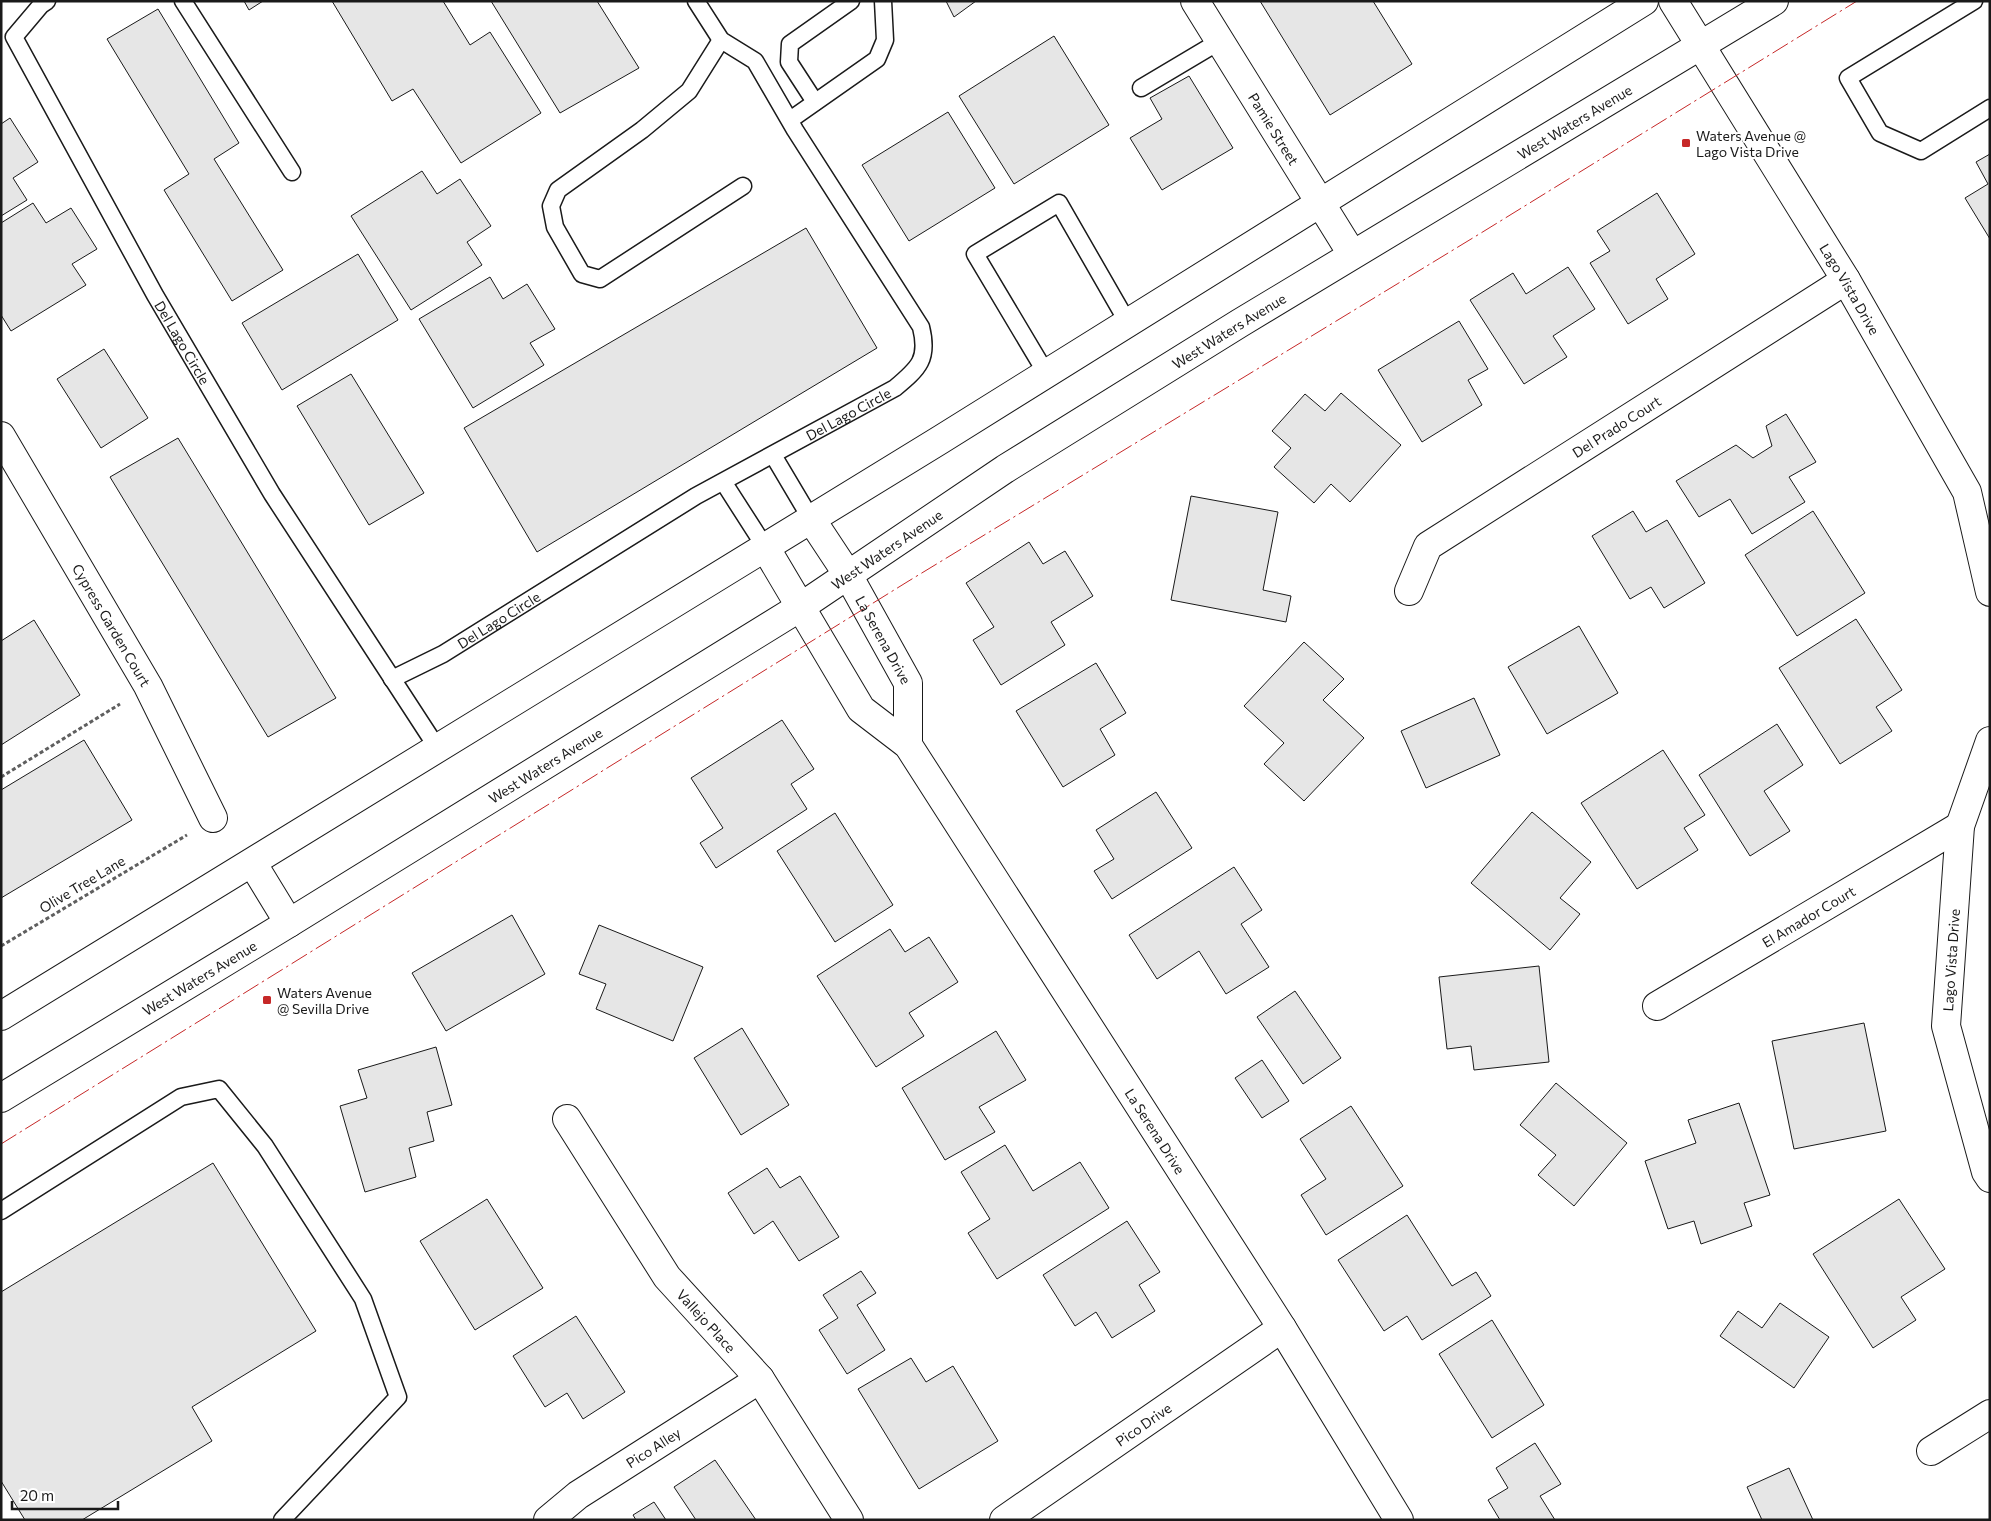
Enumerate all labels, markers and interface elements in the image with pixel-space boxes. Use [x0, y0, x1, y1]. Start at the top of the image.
street label: West Waters Avenue [1514, 80, 1635, 162]
street label: Pamie Street [1245, 89, 1303, 168]
place label: Waters Avenue @ Lago Vista Drive [1696, 127, 1806, 160]
marker: Waters Avenue @ Lago Vista Drive [1680, 137, 1692, 149]
street label: Lago Vista Drive [1817, 240, 1884, 337]
street label: West Waters Avenue [1169, 289, 1289, 372]
street label: Del Lago Circle [152, 297, 214, 387]
street label: Del Lago Circle [802, 384, 893, 443]
street label: Del Prado Court [1569, 392, 1664, 461]
street label: West Waters Avenue [828, 505, 945, 593]
street label: Cypress Garden Court [69, 560, 155, 689]
street label: Del Lago Circle [454, 587, 543, 652]
street label: La Serena Drive [853, 592, 915, 687]
street label: West Waters Avenue [485, 723, 605, 806]
street label: Olive Tree Lane [36, 852, 128, 916]
street label: El Amador Court [1759, 882, 1858, 950]
street label: Lago Vista Drive [1939, 908, 1963, 1012]
street label: West Waters Avenue [139, 936, 259, 1019]
place label: Waters Avenue @ Sevilla Drive [277, 984, 372, 1017]
marker: Waters Avenue @ Sevilla Drive [261, 994, 273, 1006]
street label: La Serena Drive [1122, 1085, 1189, 1177]
street label: Vallejo Place [674, 1286, 740, 1356]
street label: Pico Drive [1112, 1399, 1174, 1449]
street label: Pico Alley [622, 1423, 684, 1471]
scale bar [12, 1478, 119, 1510]
text: 20 m [20, 1486, 54, 1504]

